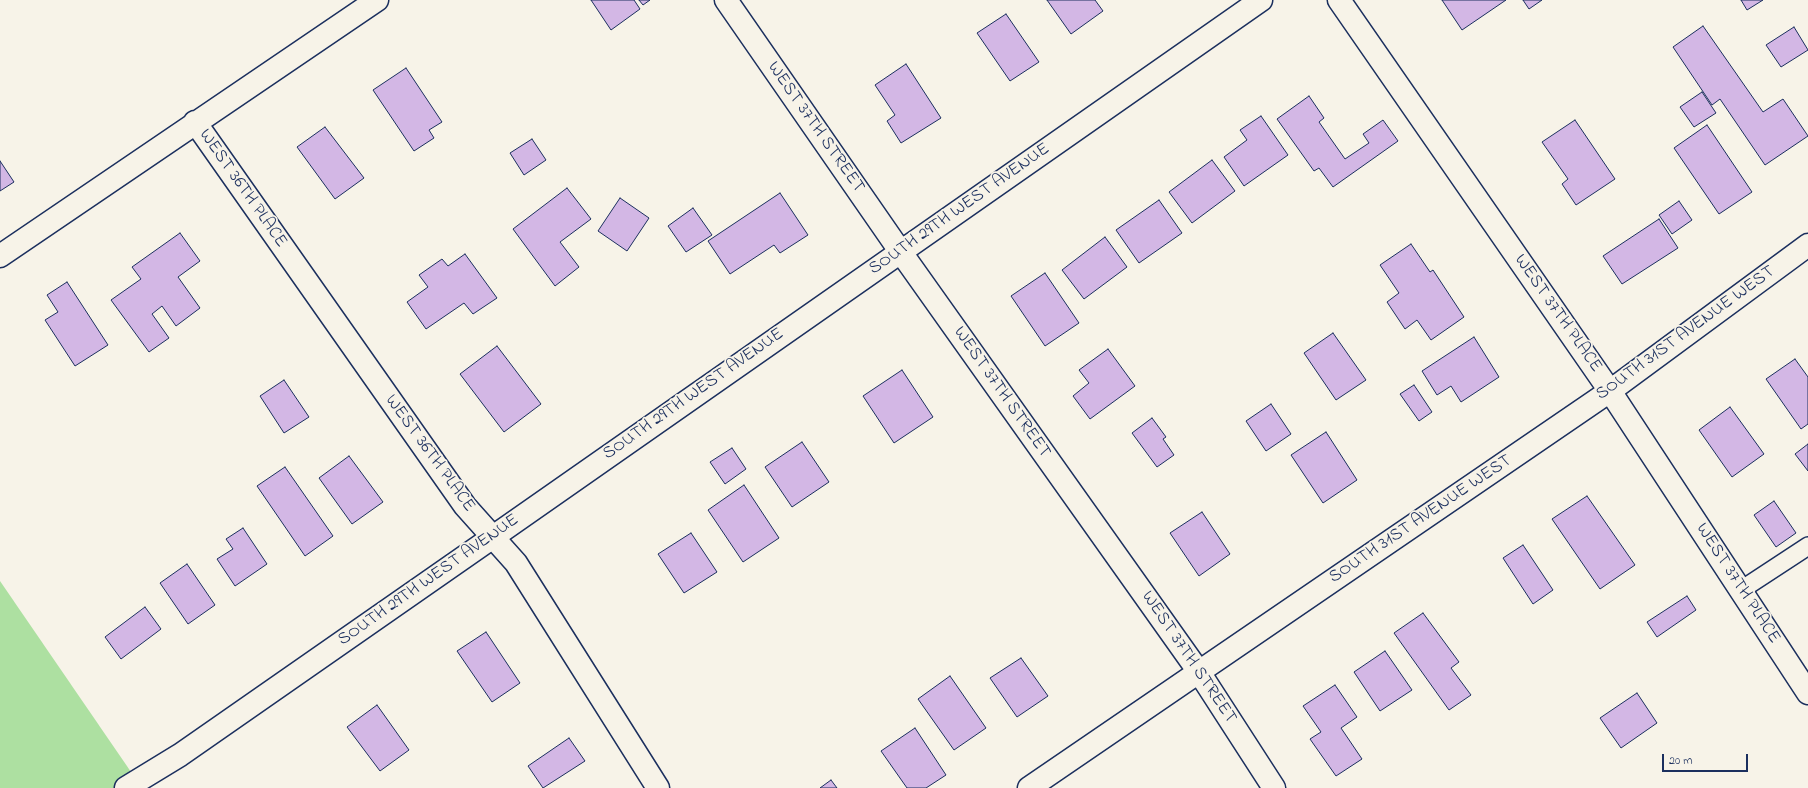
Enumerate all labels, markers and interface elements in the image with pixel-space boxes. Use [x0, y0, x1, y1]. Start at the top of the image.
street label: WEST 37TH STREET [762, 58, 868, 198]
street label: WEST 36TH PLACE [193, 126, 291, 252]
street label: SOUTH 29TH WEST AVENUE [865, 139, 1055, 281]
street label: WEST 37TH PLACE [1508, 251, 1606, 377]
street label: SOUTH 31ST AVENUE WEST [1592, 262, 1780, 406]
street label: WEST 37TH STREET [948, 323, 1054, 463]
street label: SOUTH 29TH WEST AVENUE [599, 324, 789, 466]
street label: WEST 36TH PLACE [379, 391, 479, 517]
street label: SOUTH 31ST AVENUE WEST [1326, 451, 1516, 589]
street label: SOUTH 29TH WEST AVENUE [334, 510, 524, 652]
street label: WEST 37TH PLACE [1690, 520, 1784, 648]
street label: WEST 37TH STREET [1136, 588, 1240, 728]
scale bar [1664, 746, 1750, 772]
text: 20 m [1669, 752, 1692, 770]

